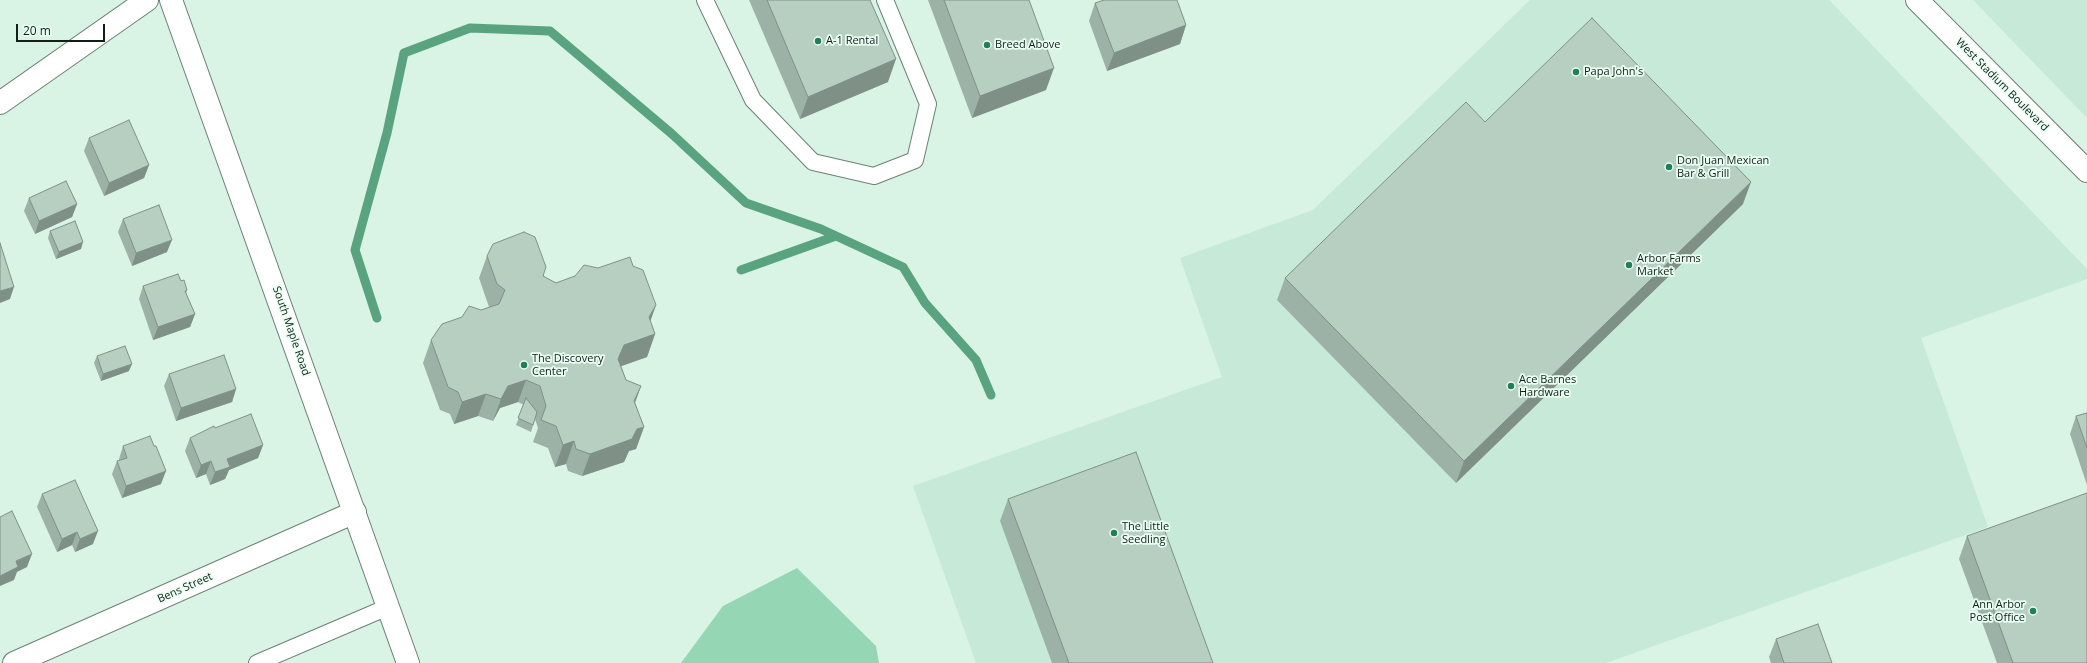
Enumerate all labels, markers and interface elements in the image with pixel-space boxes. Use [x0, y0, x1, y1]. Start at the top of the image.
scale bar [18, 16, 107, 42]
text: 20 m [23, 22, 51, 39]
place label: A-1 Rental [826, 34, 878, 48]
marker: A-1 Rental [813, 36, 823, 46]
street label: West Stadium Boulevard [1953, 36, 2051, 134]
place label: Breed Above [995, 38, 1061, 52]
marker: Breed Above [982, 40, 992, 50]
place label: Papa John's [1584, 65, 1643, 79]
marker: Papa John's [1571, 67, 1581, 77]
place label: Don Juan Mexican Bar & Grill [1677, 154, 1769, 180]
marker: Don Juan Mexican Bar & Grill [1664, 162, 1674, 172]
place label: Arbor Farms Market [1637, 252, 1701, 278]
marker: Arbor Farms Market [1624, 260, 1634, 270]
street label: South Maple Road [270, 285, 312, 377]
place label: The Discovery Center [532, 352, 603, 378]
marker: The Discovery Center [519, 360, 529, 370]
place label: Ace Barnes Hardware [1519, 373, 1576, 399]
marker: Ace Barnes Hardware [1506, 381, 1516, 391]
place label: The Little Seedling [1122, 520, 1169, 546]
marker: The Little Seedling [1109, 528, 1119, 538]
street label: Bens Street [155, 570, 215, 606]
place label: Ann Arbor Post Office [1970, 598, 2025, 624]
marker: Ann Arbor Post Office [2028, 606, 2038, 616]

